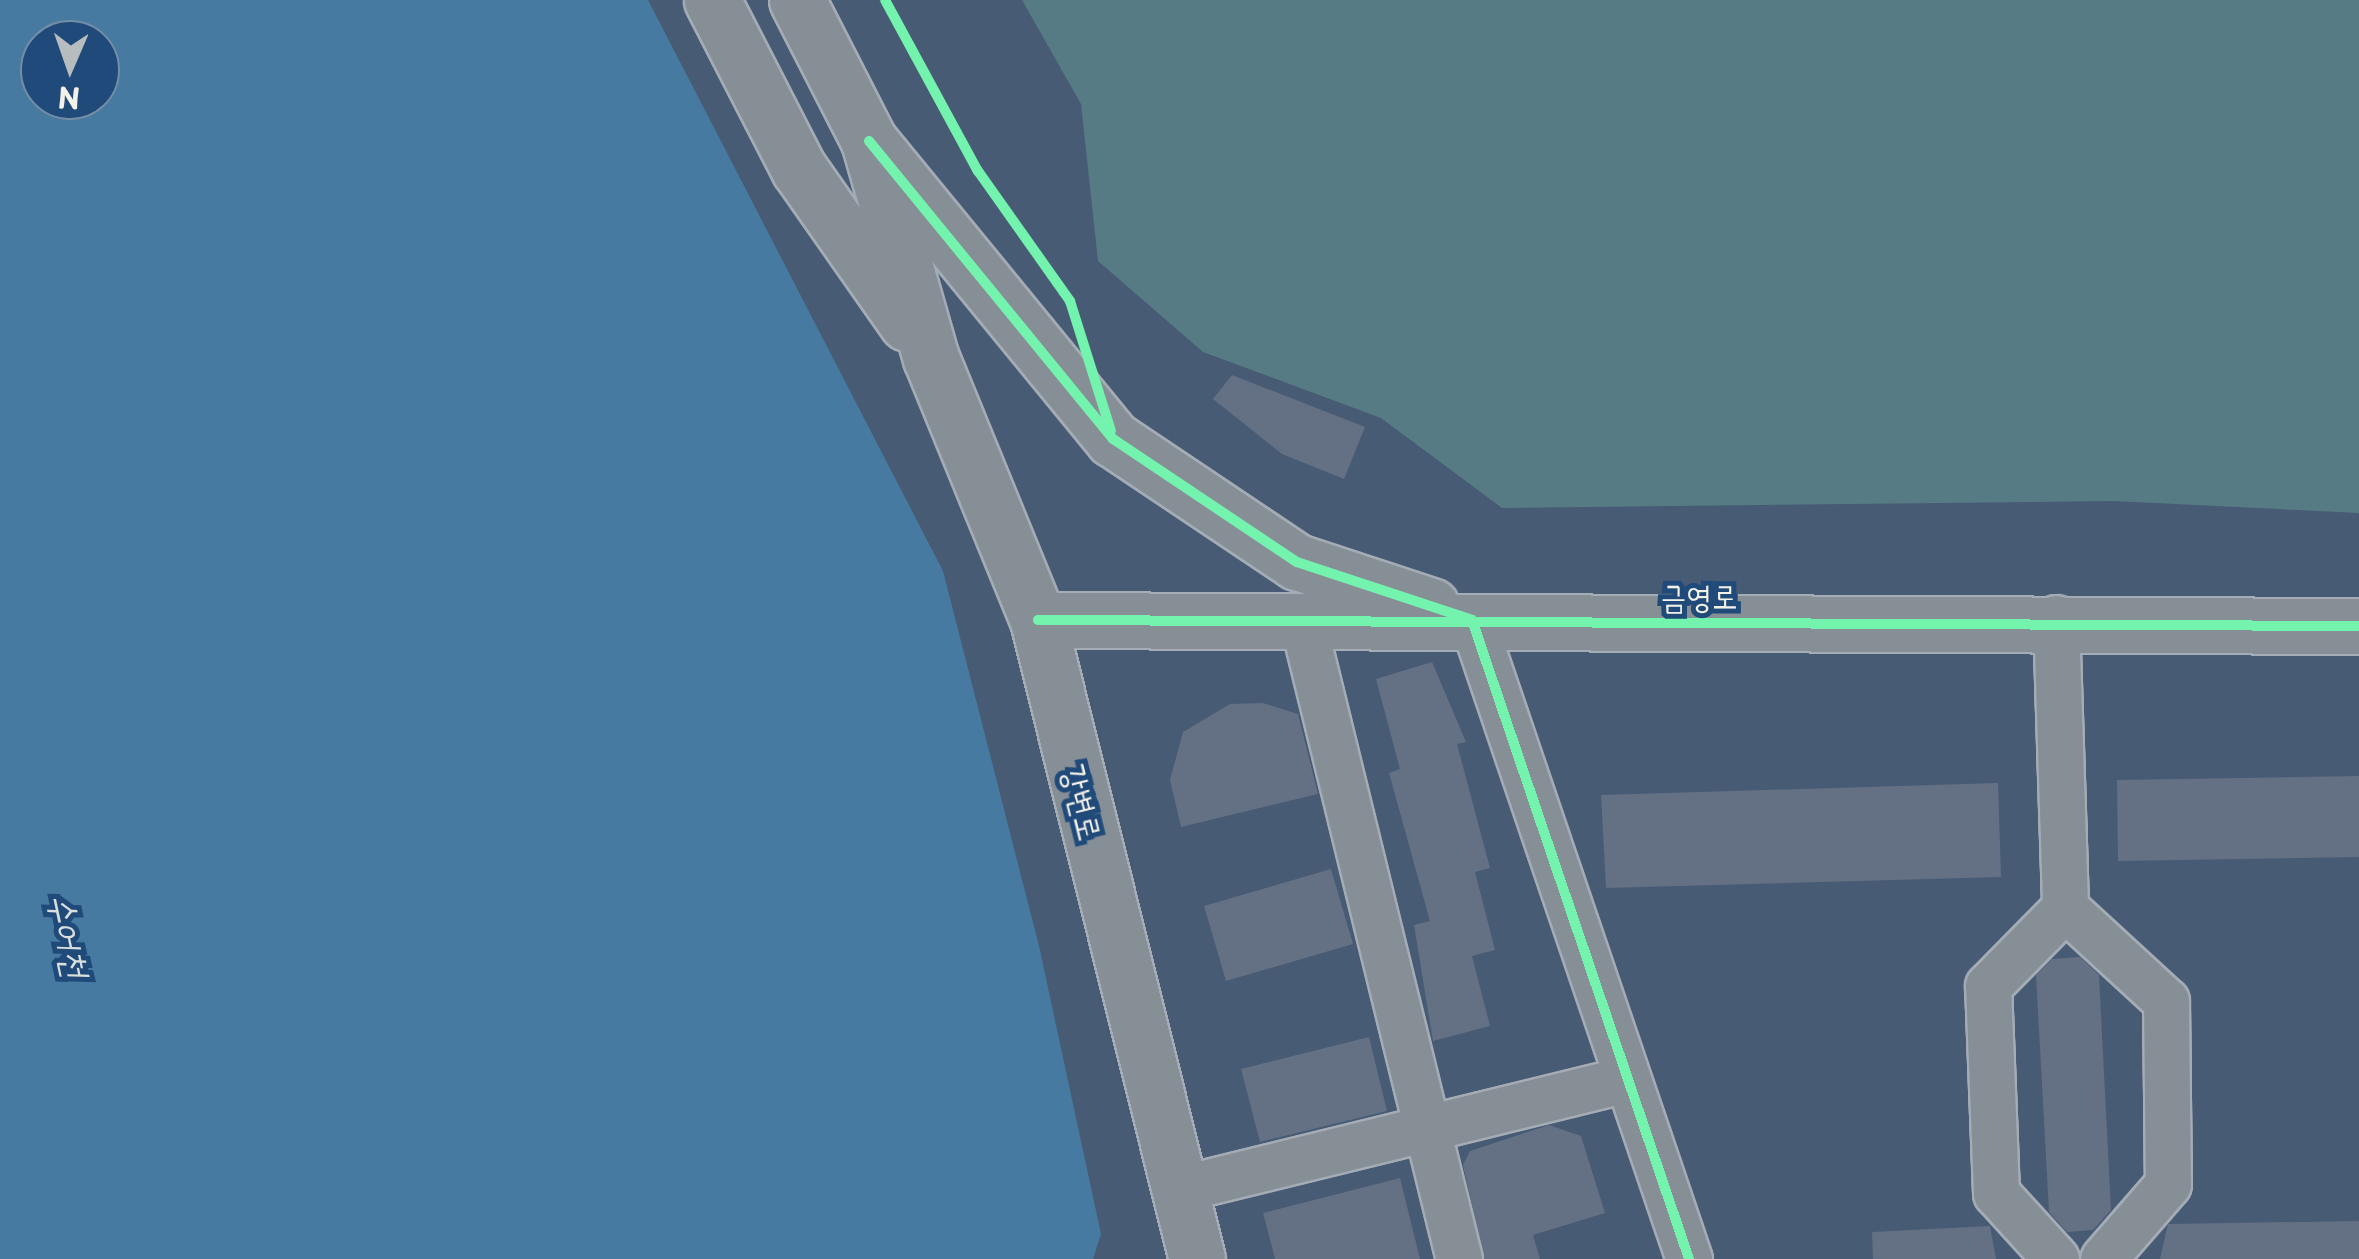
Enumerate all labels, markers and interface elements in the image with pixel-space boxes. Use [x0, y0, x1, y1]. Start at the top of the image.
north arrow [20, 20, 120, 120]
text: N [57, 77, 81, 120]
street label: 금영로 [1660, 576, 1738, 614]
street label: 강변로 [1055, 760, 1111, 844]
water label: 수어천 [41, 889, 99, 981]

